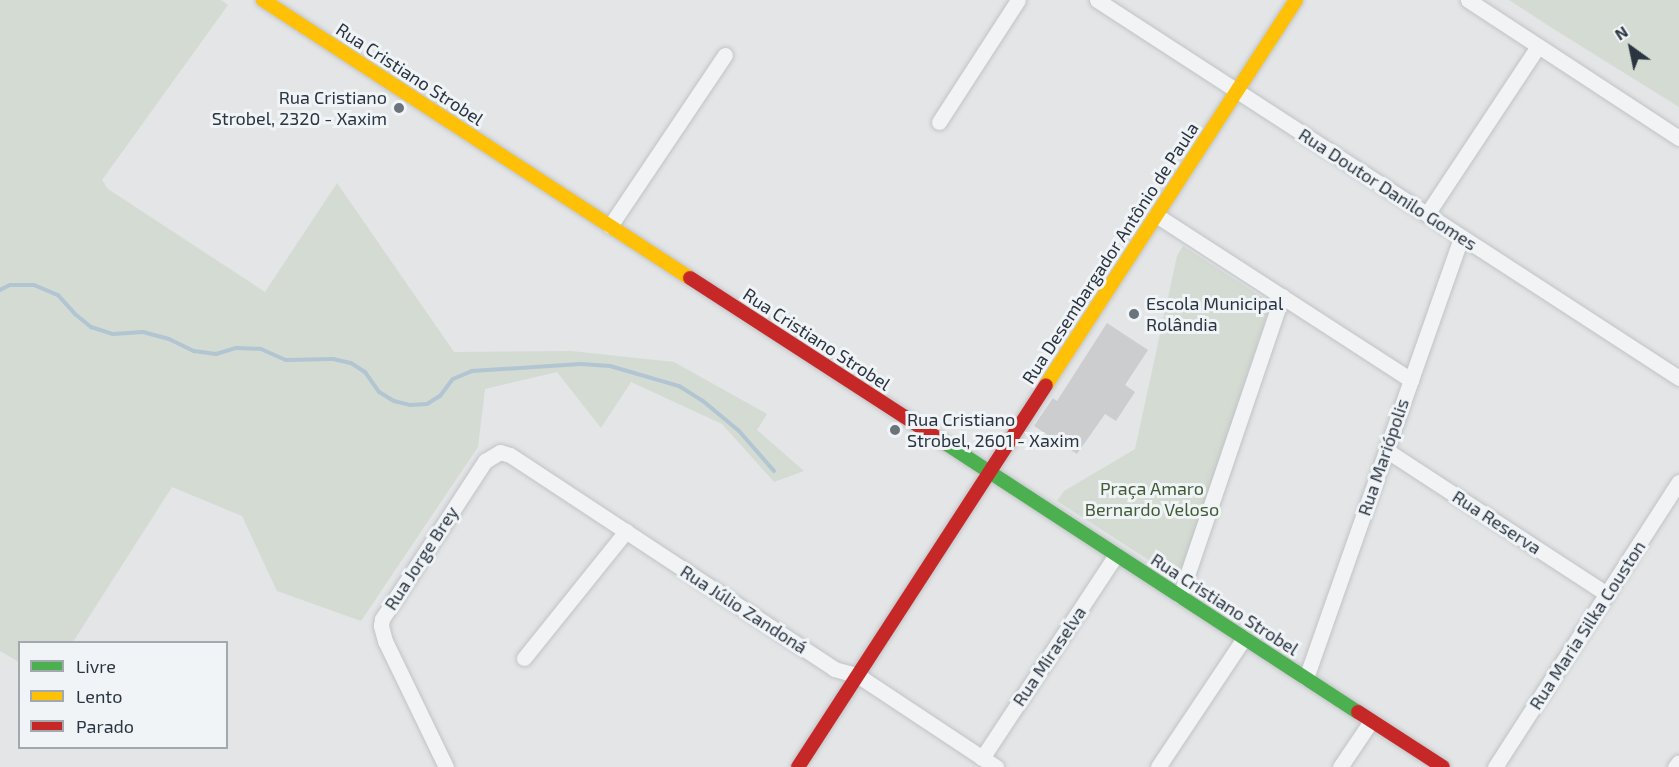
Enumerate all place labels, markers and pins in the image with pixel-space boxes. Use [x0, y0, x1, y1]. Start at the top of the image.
place label: Rua Cristiano Strobel, 2320 - Xaxim [212, 87, 387, 130]
marker: Rua Cristiano Strobel, 2320 - Xaxim [392, 101, 406, 115]
place label: Escola Municipal Rolândia [1146, 293, 1283, 336]
marker: Escola Municipal Rolândia [1127, 307, 1141, 321]
place label: Rua Cristiano Strobel, 2601 - Xaxim [907, 409, 1080, 452]
marker: Rua Cristiano Strobel, 2601 - Xaxim [888, 423, 902, 437]

